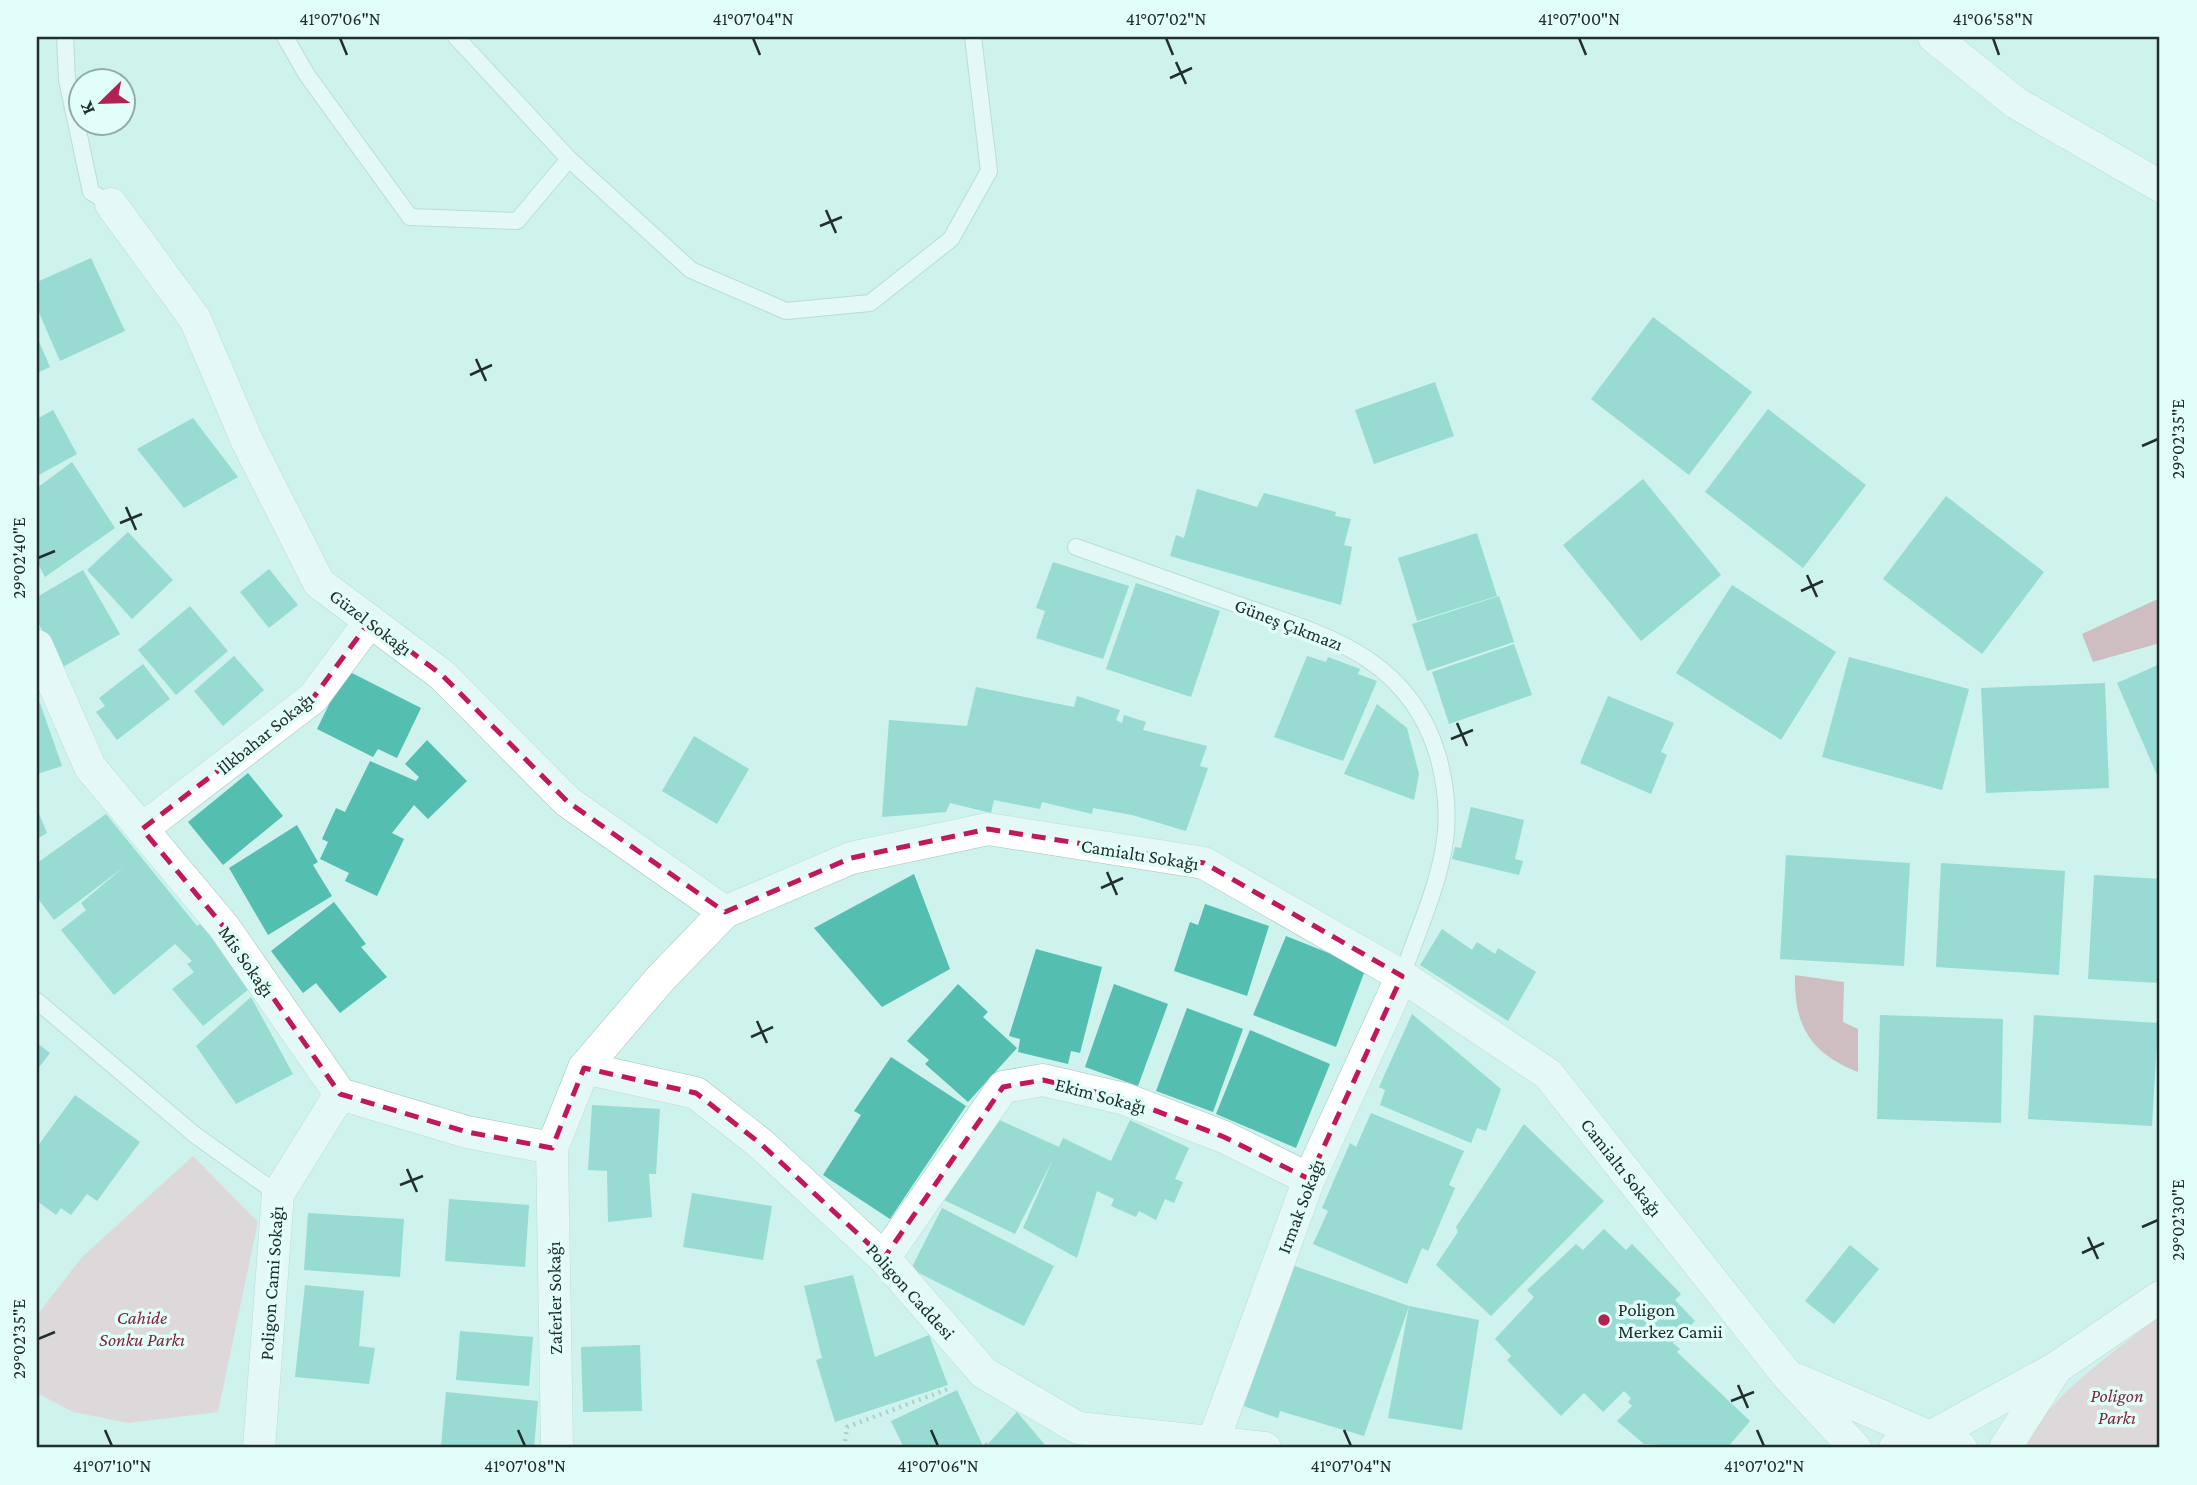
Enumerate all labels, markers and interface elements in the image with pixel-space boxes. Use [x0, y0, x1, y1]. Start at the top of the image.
text: 41°07'06"N [299, 9, 381, 29]
text: 41°07'04"N [712, 9, 794, 29]
text: 41°07'02"N [1126, 9, 1206, 29]
text: 41°07'00"N [1538, 9, 1620, 29]
text: 41°06'58"N [1953, 9, 2034, 29]
north arrow [66, 66, 136, 136]
text: K [74, 98, 99, 118]
text: 29°02'35"E [2168, 399, 2188, 479]
text: 29°02'40"E [9, 517, 29, 599]
street label: Güzel Sokağı [326, 585, 416, 660]
street label: Güneş Çıkmazı [1232, 594, 1346, 655]
street label: İlkbahar Sokağı [213, 688, 318, 779]
street label: Camialtı Sokağı [1080, 835, 1200, 874]
street label: Mis Sokağı [214, 922, 279, 1001]
street label: Ekim Sokağı [1053, 1073, 1149, 1118]
street label: Camialtı Sokağı [1577, 1114, 1667, 1221]
street label: Irmak Sokağı [1273, 1156, 1328, 1256]
text: 29°02'30"E [2168, 1179, 2188, 1261]
street label: Poligon Cami Sokağı [256, 1205, 287, 1361]
street label: Poligon Caddesi [862, 1239, 959, 1344]
street label: Zaferler Sokağı [543, 1241, 566, 1355]
text: 29°02'35"E [9, 1299, 29, 1379]
place label: Poligon Merkez Camii [1618, 1299, 1723, 1342]
park label: Cahide Sonku Parkı [99, 1307, 185, 1350]
marker: Poligon Merkez Camii [1596, 1312, 1612, 1328]
park label: Poligon Parkı [2090, 1385, 2144, 1428]
text: 41°07'10"N [73, 1456, 151, 1476]
text: 41°07'08"N [484, 1456, 566, 1476]
text: 41°07'06"N [897, 1456, 979, 1476]
text: 41°07'04"N [1310, 1456, 1392, 1476]
text: 41°07'02"N [1724, 1456, 1804, 1476]

